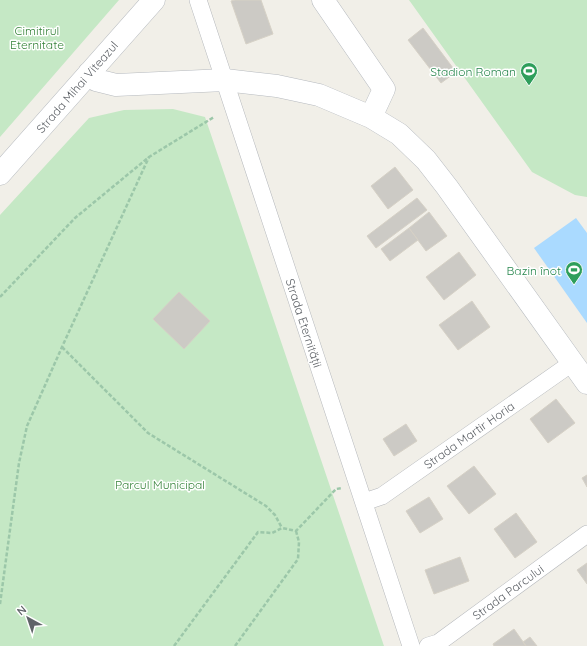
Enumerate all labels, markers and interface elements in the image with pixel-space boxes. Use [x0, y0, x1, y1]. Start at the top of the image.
park label: Cimitirul Eternitate [10, 23, 64, 52]
street label: Strada Mihai Viteazul [33, 38, 121, 136]
sports icon: Stadion Roman [519, 61, 539, 86]
place label: Stadion Roman [430, 64, 516, 79]
sports icon: Bazin înot [564, 260, 584, 285]
place label: Bazin înot [507, 263, 561, 278]
street label: Strada Eternității [283, 277, 325, 369]
street label: Strada Martir Horia [421, 398, 517, 472]
park label: Parcul Municipal [115, 477, 205, 492]
street label: Strada Parcului [470, 561, 546, 623]
north arrow [8, 598, 48, 638]
text: N [14, 602, 29, 618]

